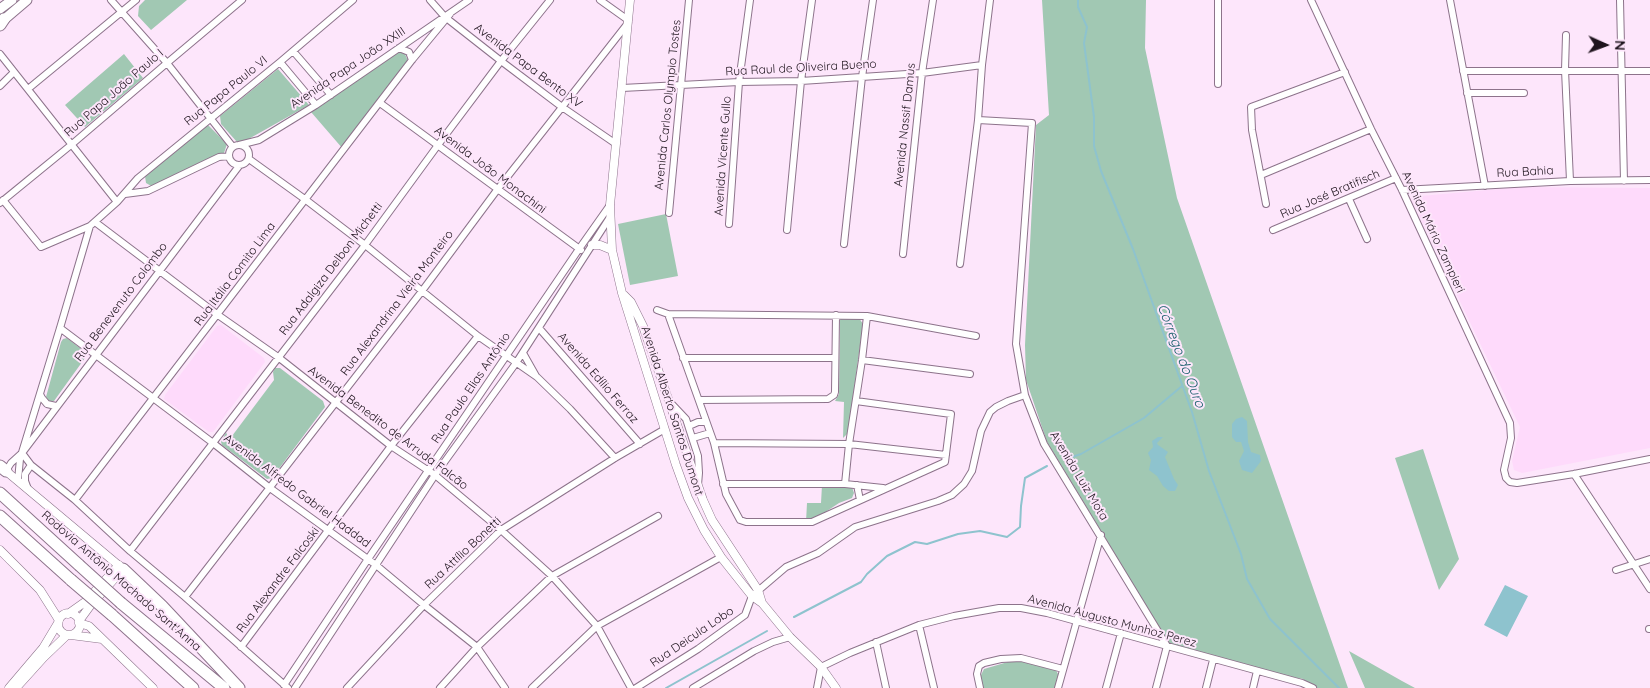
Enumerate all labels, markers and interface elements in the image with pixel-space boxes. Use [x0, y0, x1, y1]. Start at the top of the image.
street label: Avenida Carlos Olympio Tostes [652, 19, 684, 191]
north arrow [1580, 20, 1630, 70]
street label: Avenida Papa Bento XV [471, 21, 585, 111]
street label: Avenida Papa João XXIII [288, 24, 408, 112]
text: N [1611, 40, 1629, 51]
street label: Rua Papa João Paulo I [61, 46, 167, 140]
street label: Rua Papa Paulo VI [182, 53, 270, 129]
street label: Rua Raul de Oliveira Bueno [725, 57, 877, 79]
street label: Avenida Nassif Damus [891, 62, 919, 188]
street label: Avenida Vicente Gullo [712, 96, 734, 216]
street label: Avenida João Monachini [431, 123, 549, 217]
street label: Rua Bahia [1496, 163, 1554, 181]
street label: Rua José Bratifisch [1278, 167, 1382, 221]
street label: Avenida Mário Zampieri [1398, 169, 1468, 295]
street label: Rua Adalgiza Delbon Michetti [276, 200, 386, 338]
street label: Rua Itália Comito Lima [191, 219, 279, 329]
street label: Rua Alexandrina Vieira Monteiro [338, 227, 456, 379]
street label: Rua Benevenuto Colombo [72, 240, 170, 364]
water label: Córrego do Ouro [1154, 302, 1208, 410]
street label: Avenida Alberto Santos Dumont [638, 324, 706, 498]
street label: Rua Paulo Elias Antônio [429, 330, 513, 446]
street label: Avenida Edílio Ferraz [555, 330, 641, 426]
street label: Avenida Benedito de Arruda Falcão [305, 363, 471, 493]
street label: Avenida Luiz Mota [1047, 429, 1111, 523]
street label: Avenida Alfredo Gabriel Haddad [221, 431, 373, 551]
street label: Rodovia Antônio Machado Sant'Anna [38, 508, 204, 654]
street label: Rua Attílio Bonetti [422, 514, 504, 592]
street label: Rua Alexandre Falcoski [234, 524, 322, 636]
street label: Avenida Augusto Munhoz Perez [1026, 592, 1198, 650]
street label: Rua Deicula Lobo [647, 604, 737, 670]

